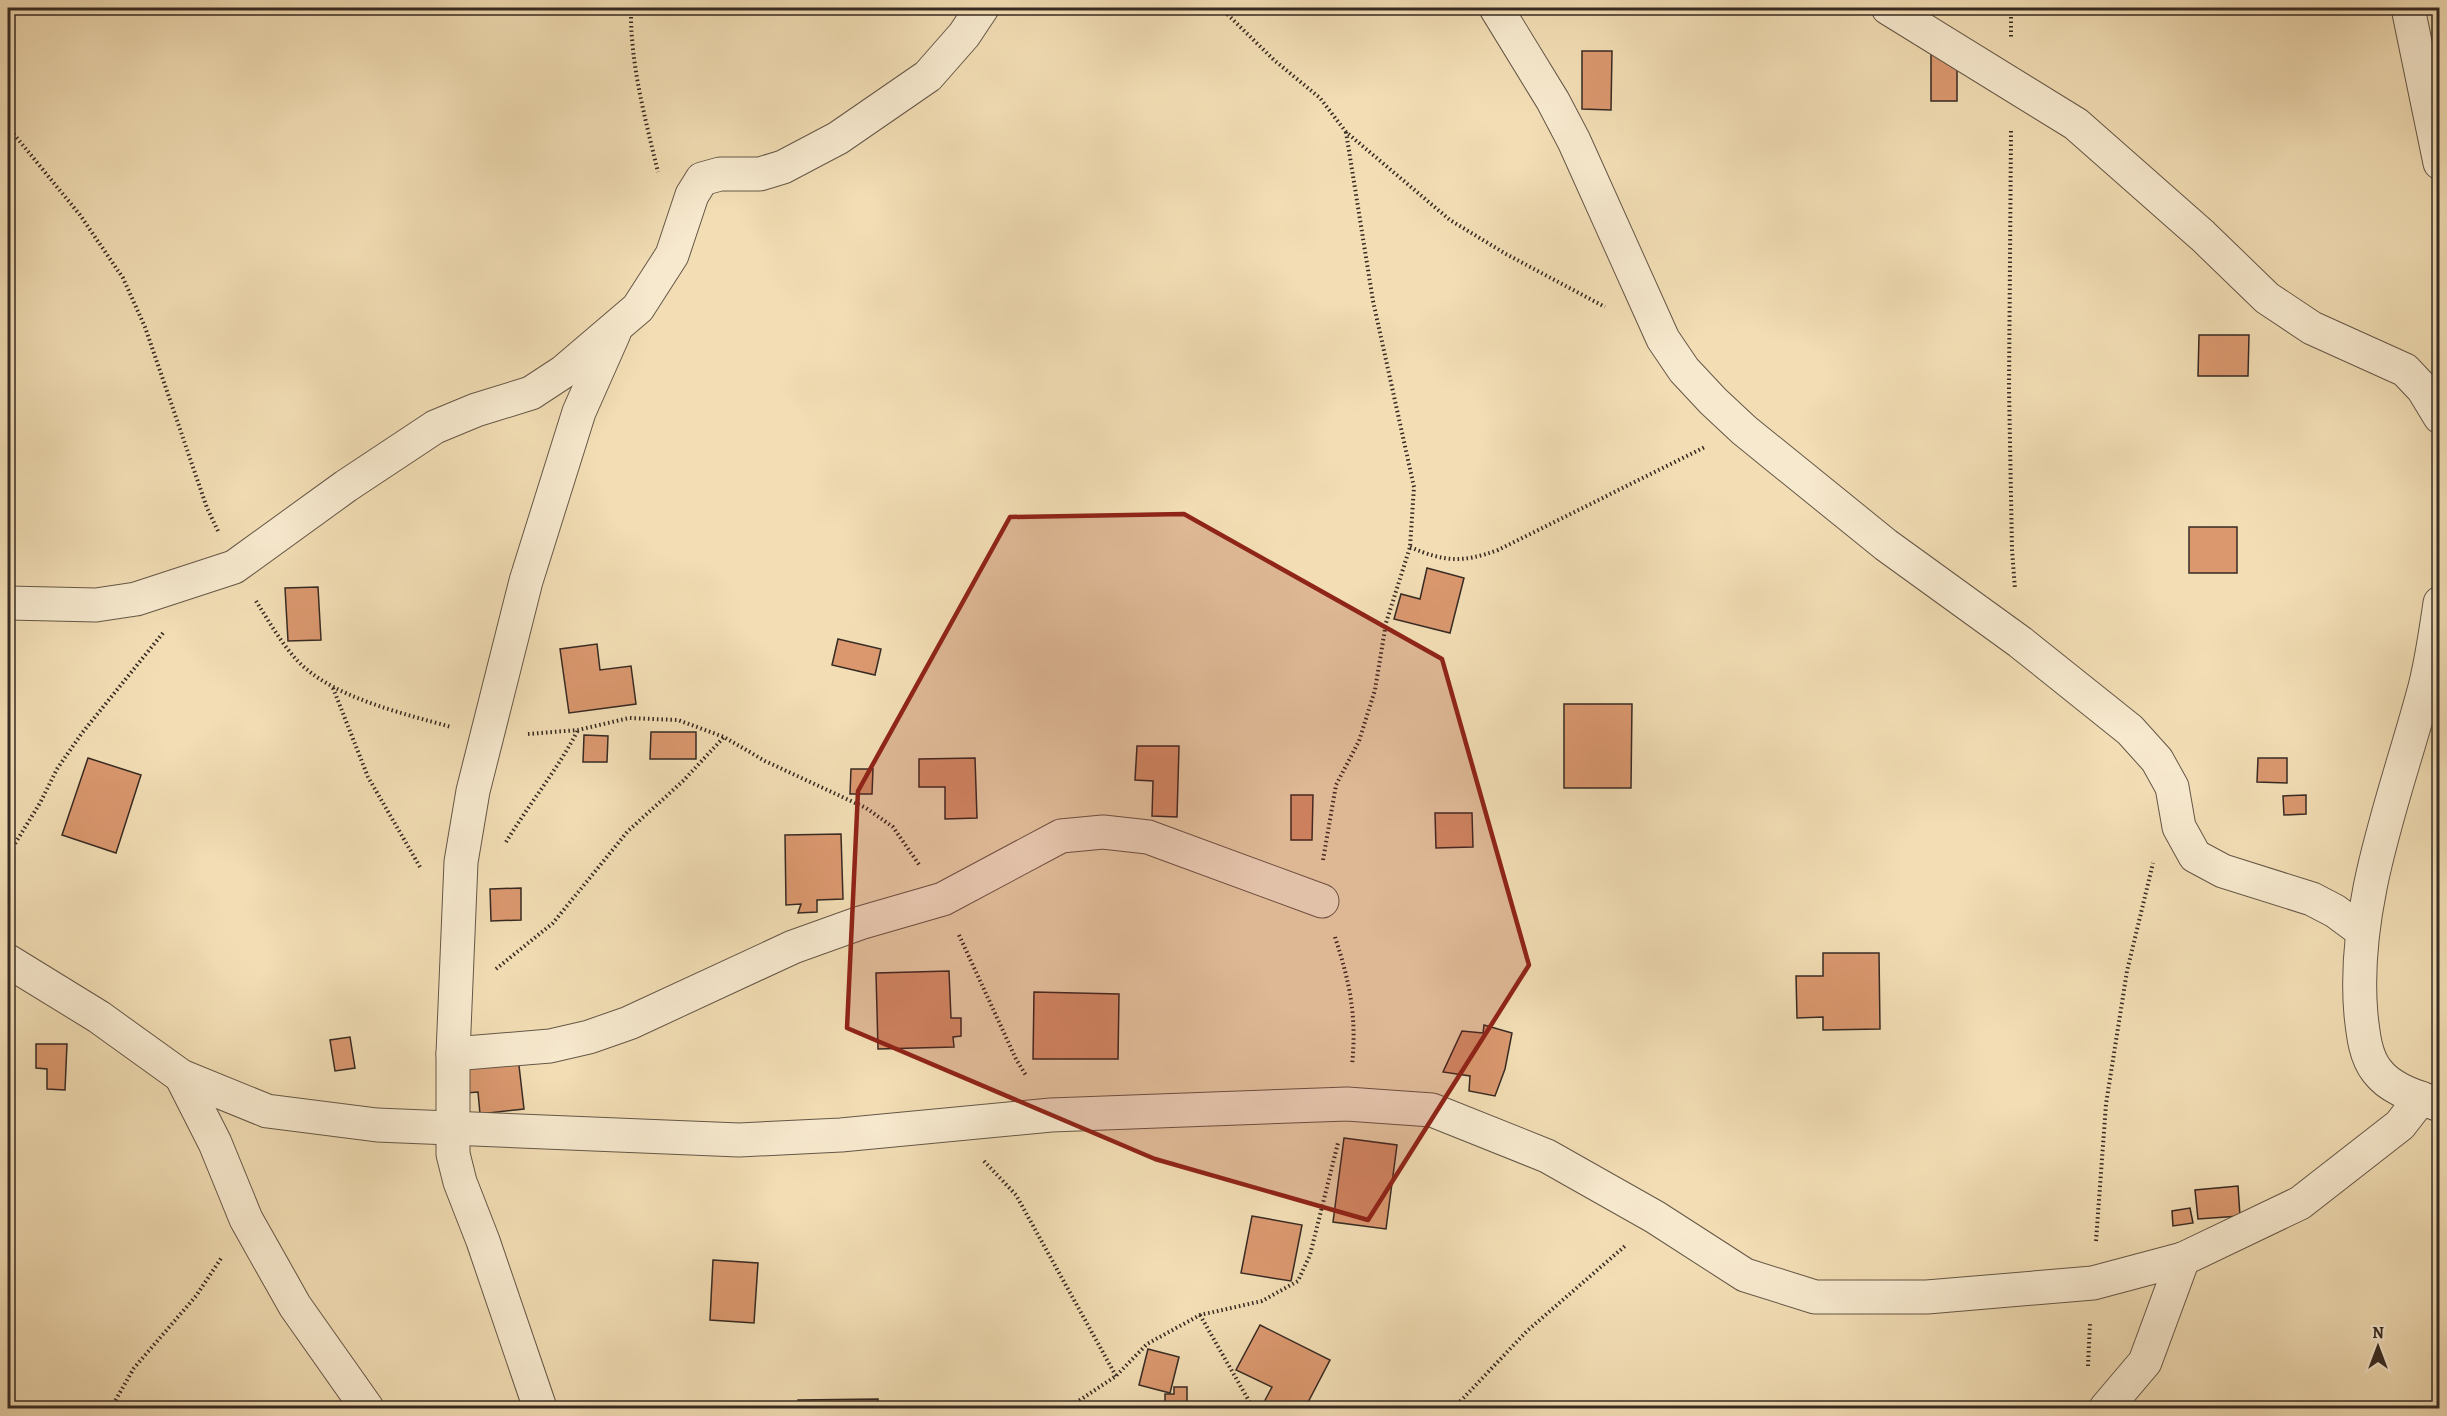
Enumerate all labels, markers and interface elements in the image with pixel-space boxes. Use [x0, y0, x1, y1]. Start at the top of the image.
north arrow [2348, 1317, 2408, 1377]
text: N [2372, 1322, 2384, 1344]

